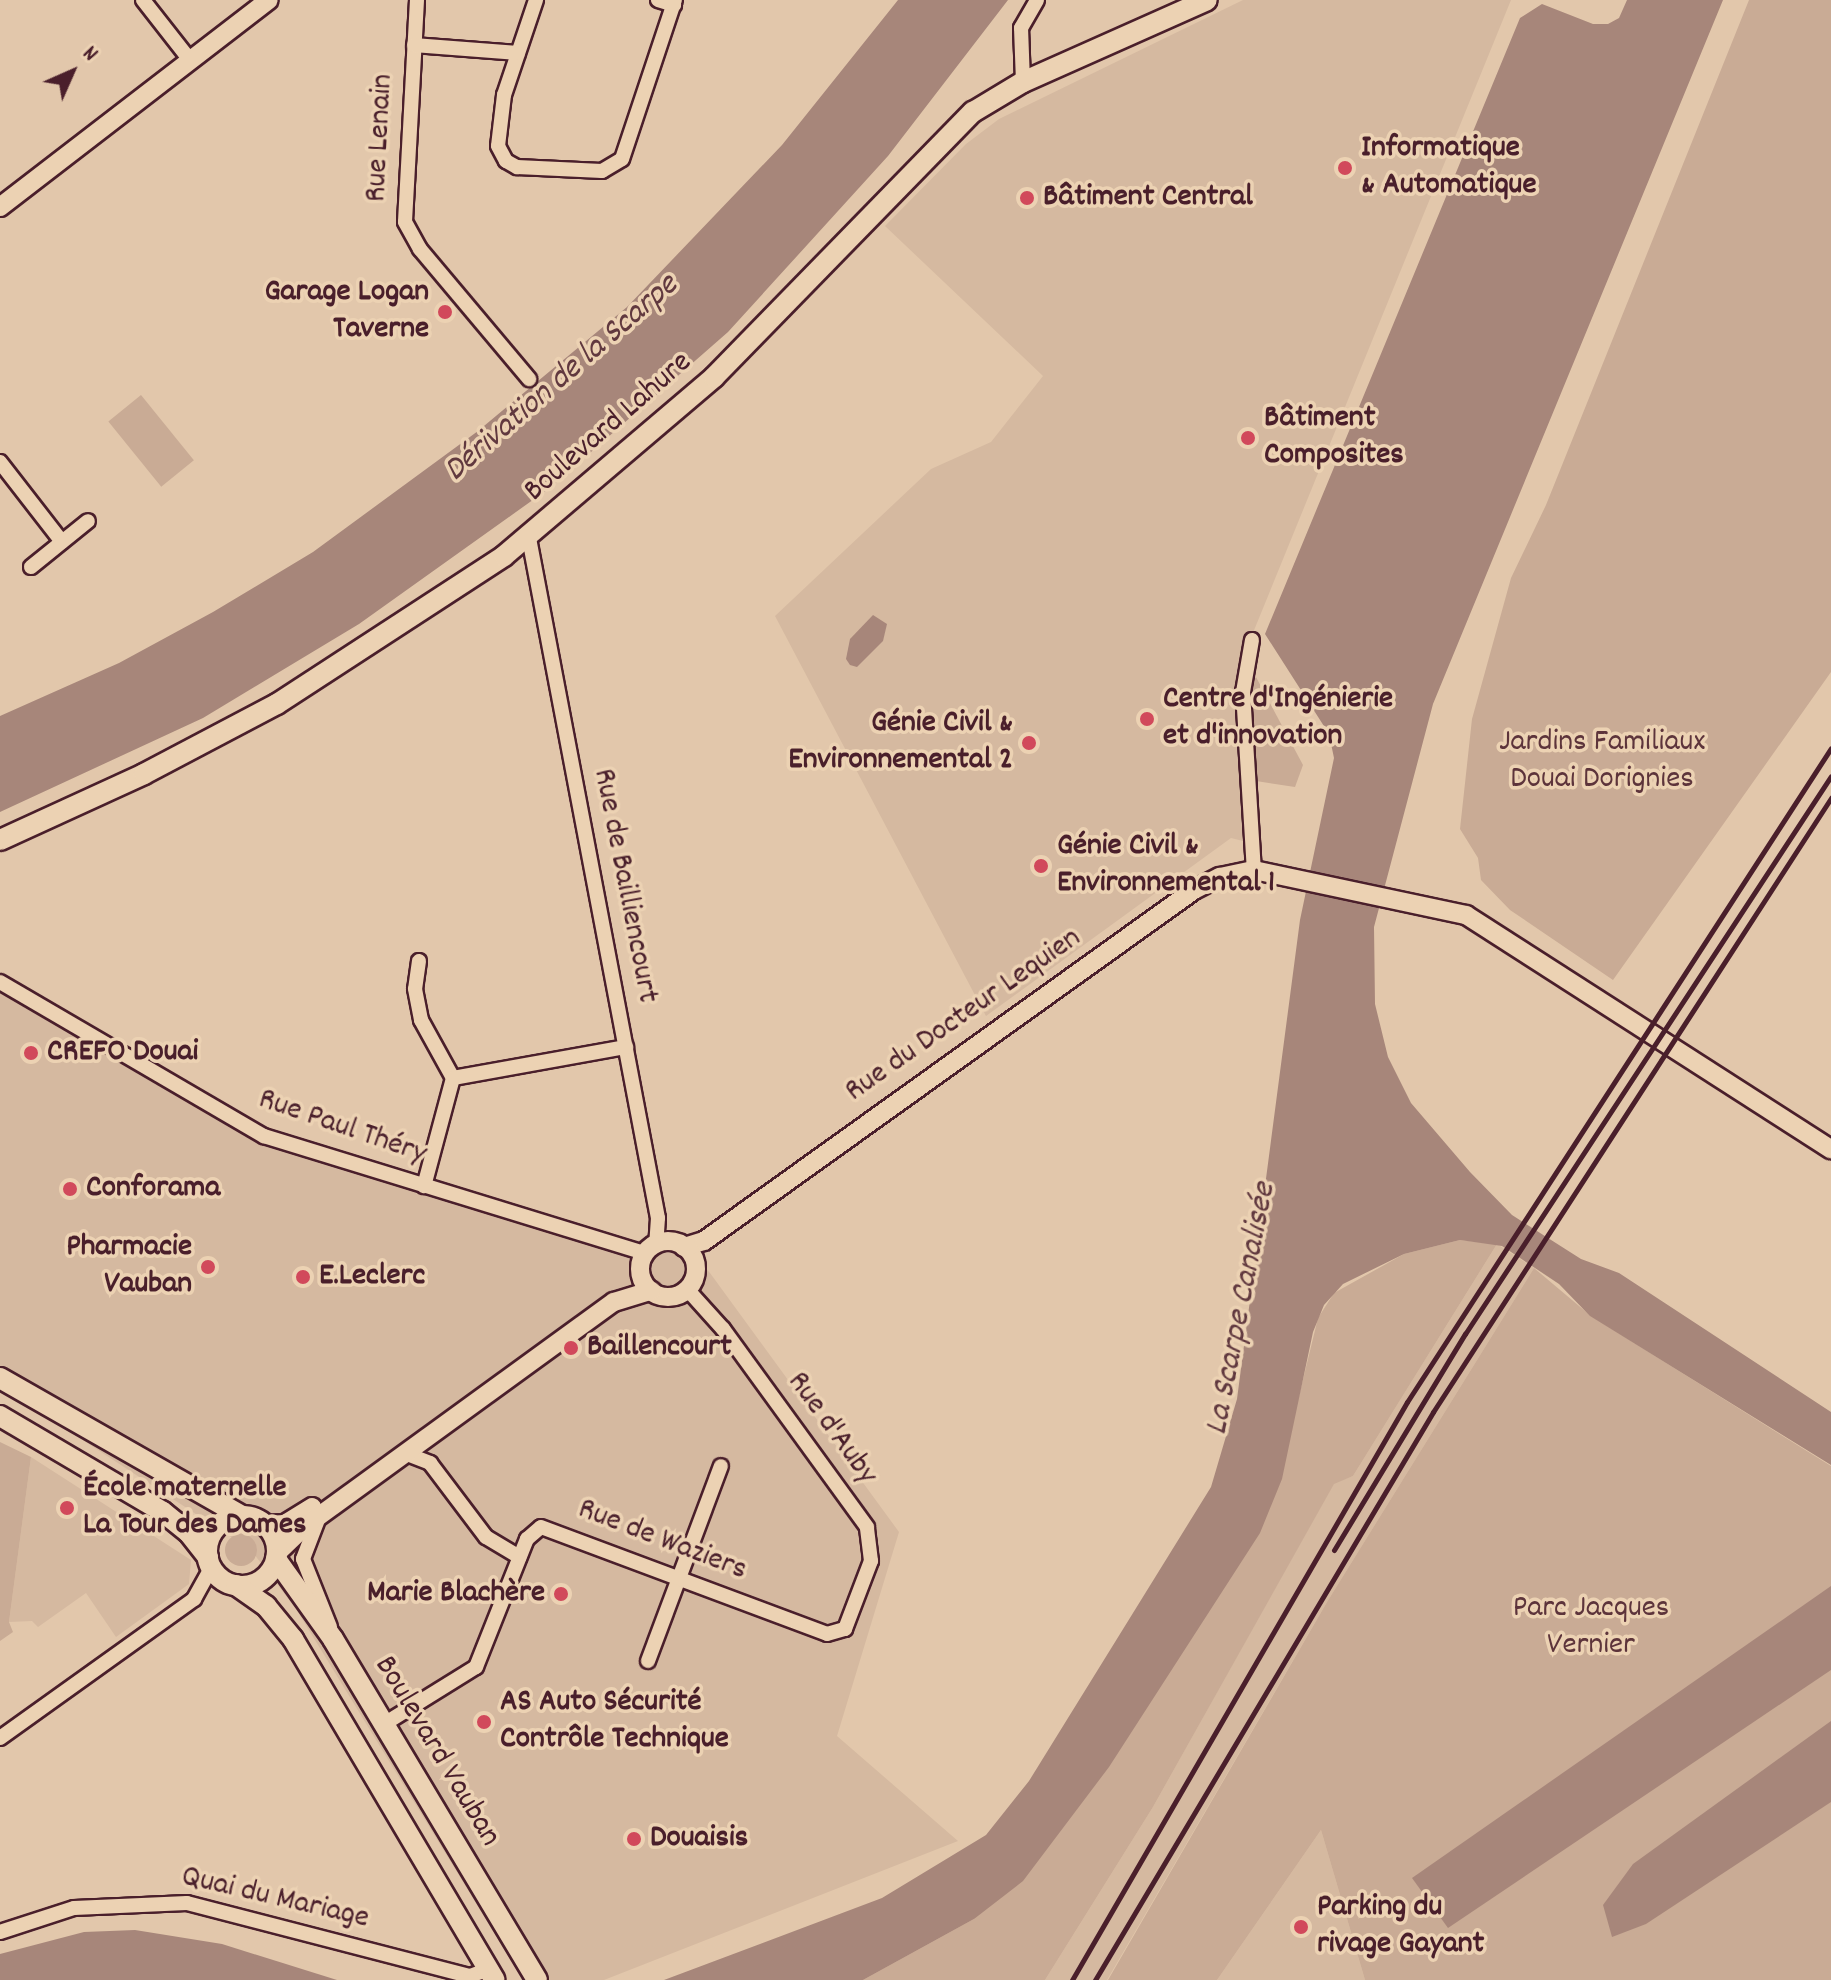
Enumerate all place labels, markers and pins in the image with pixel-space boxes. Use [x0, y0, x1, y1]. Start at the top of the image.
place label: Informatique & Automatique [1361, 131, 1536, 206]
marker: Informatique & Automatique [1336, 159, 1354, 177]
place label: Bâtiment Central [1043, 179, 1253, 217]
marker: Bâtiment Central [1018, 189, 1036, 207]
place label: Garage Logan Taverne [264, 275, 429, 350]
marker: Garage Logan Taverne [436, 303, 454, 321]
place label: Bâtiment Composites [1264, 401, 1404, 476]
marker: Bâtiment Composites [1239, 429, 1257, 447]
place label: Centre d'Ingénierie et d'innovation [1163, 682, 1393, 757]
place label: Génie Civil & Environnemental 2 [788, 706, 1013, 781]
marker: Centre d'Ingénierie et d'innovation [1138, 710, 1156, 728]
marker: Génie Civil & Environnemental 2 [1020, 734, 1038, 752]
place label: Génie Civil & Environnemental 1 [1057, 829, 1275, 904]
marker: Génie Civil & Environnemental 1 [1032, 857, 1050, 875]
place label: CREFO Douai [47, 1034, 198, 1072]
marker: CREFO Douai [22, 1044, 40, 1062]
place label: Conforama [86, 1170, 220, 1208]
marker: Conforama [61, 1180, 79, 1198]
place label: Pharmacie Vauban [66, 1230, 192, 1305]
marker: Pharmacie Vauban [199, 1258, 217, 1276]
place label: E.Leclerc [319, 1258, 425, 1296]
marker: E.Leclerc [294, 1268, 312, 1286]
place label: Baillencourt [587, 1329, 732, 1367]
marker: Baillencourt [562, 1339, 580, 1357]
place label: École maternelle La Tour des Dames [83, 1471, 307, 1546]
marker: École maternelle La Tour des Dames [58, 1499, 76, 1517]
place label: Marie Blachère [367, 1575, 545, 1613]
marker: Marie Blachère [552, 1585, 570, 1603]
place label: AS Auto Sécurité Contrôle Technique [500, 1685, 729, 1760]
marker: AS Auto Sécurité Contrôle Technique [475, 1713, 493, 1731]
place label: Douaisis [650, 1820, 748, 1858]
marker: Douaisis [625, 1830, 643, 1848]
place label: Parking du rivage Gayant [1317, 1890, 1484, 1965]
marker: Parking du rivage Gayant [1292, 1918, 1310, 1936]

